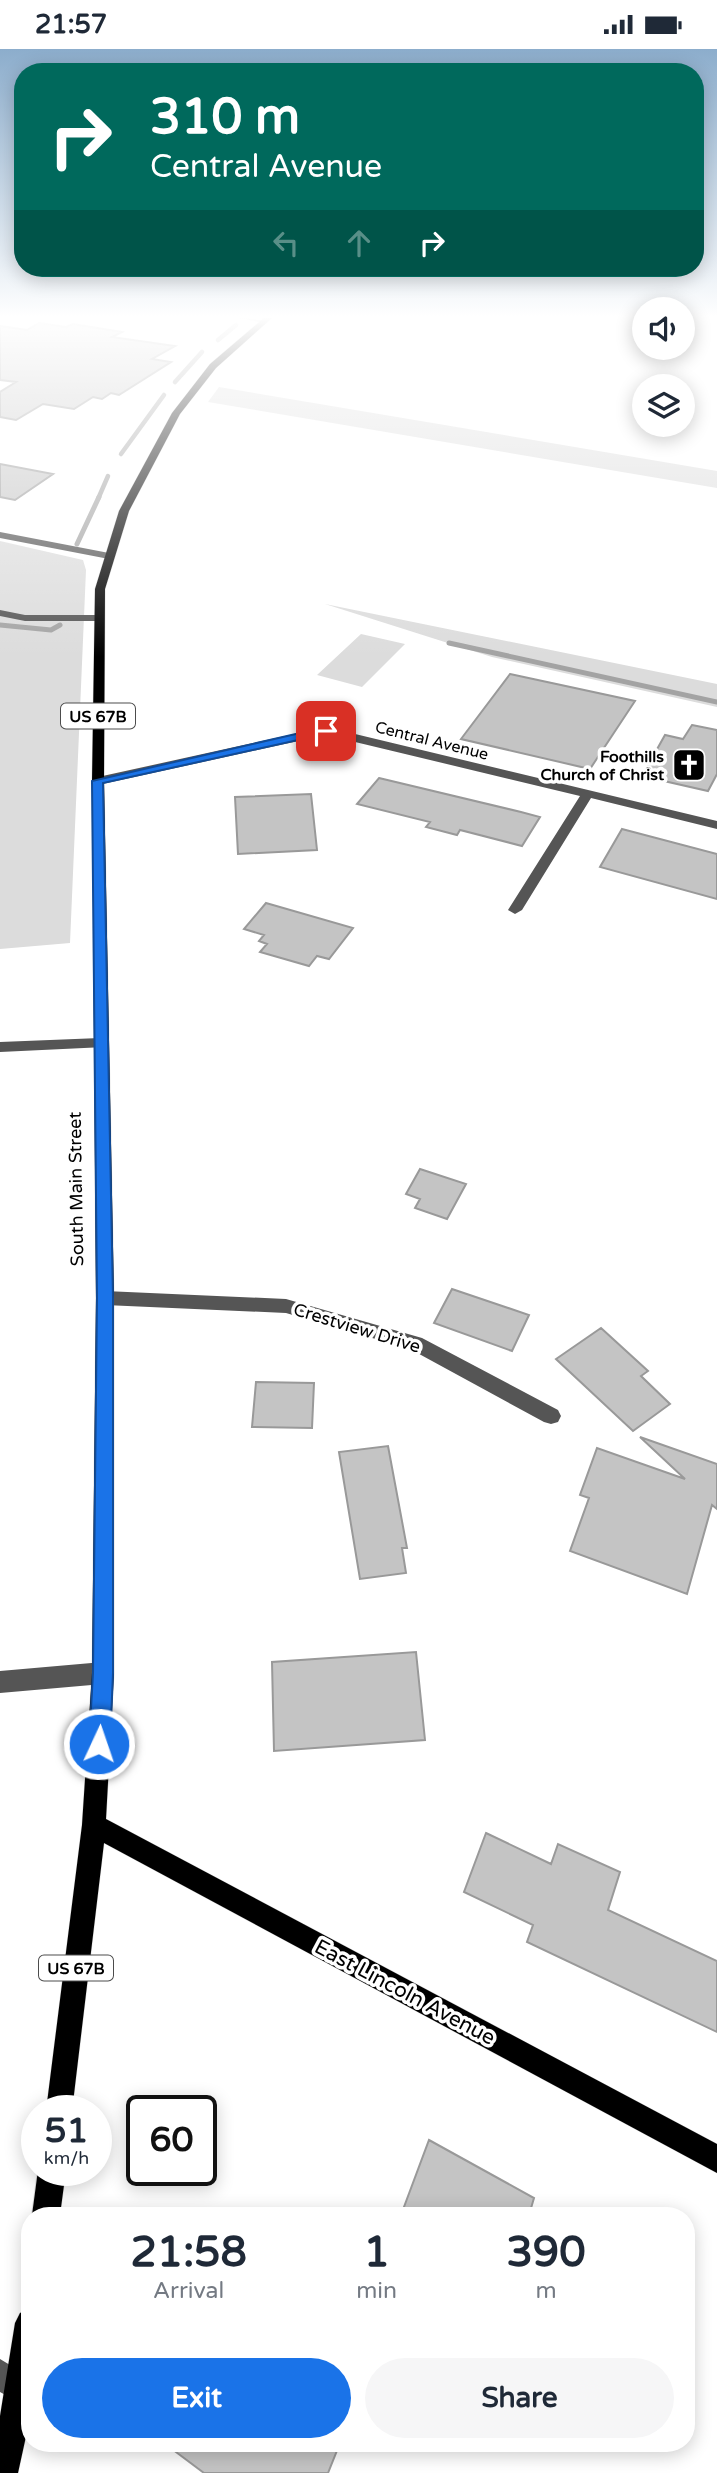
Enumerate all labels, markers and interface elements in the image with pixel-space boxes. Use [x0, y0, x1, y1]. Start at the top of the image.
text: 21:57 [35, 9, 107, 40]
text: 310 m [150, 88, 300, 147]
icon: right [35, 91, 126, 182]
text: Central Avenue [150, 148, 382, 186]
icon: left [267, 224, 305, 262]
icon: ahead [340, 224, 378, 262]
icon: right [413, 224, 451, 262]
map controls [632, 297, 695, 437]
button: sound [632, 297, 695, 360]
button: layers [632, 374, 695, 437]
pin [296, 701, 356, 761]
road number: US 67B [61, 703, 135, 729]
icon: arrive [307, 712, 345, 750]
street label: Central Avenue [373, 717, 491, 765]
church icon: Foothills Church of Christ [670, 746, 708, 784]
place label: Foothills Church of Christ [541, 747, 665, 785]
street label: South Main Street [64, 1111, 88, 1266]
street label: Crestview Drive [291, 1298, 423, 1358]
position arrow [62, 1707, 136, 1781]
street label: East Lincoln Avenue [310, 1934, 500, 2051]
road number: US 67B [39, 1956, 113, 1981]
speed limit sign: 60 [126, 2095, 217, 2186]
text: 51 [45, 2110, 88, 2152]
text: km/h [44, 2147, 89, 2169]
text: 21:58 [130, 2227, 247, 2278]
text: 1 [363, 2227, 390, 2278]
text: 390 [506, 2227, 586, 2278]
text: Arrival [153, 2277, 224, 2305]
text: min [356, 2277, 397, 2305]
text: m [535, 2277, 557, 2305]
button: Exit [42, 2358, 351, 2438]
button: Share [365, 2358, 674, 2438]

